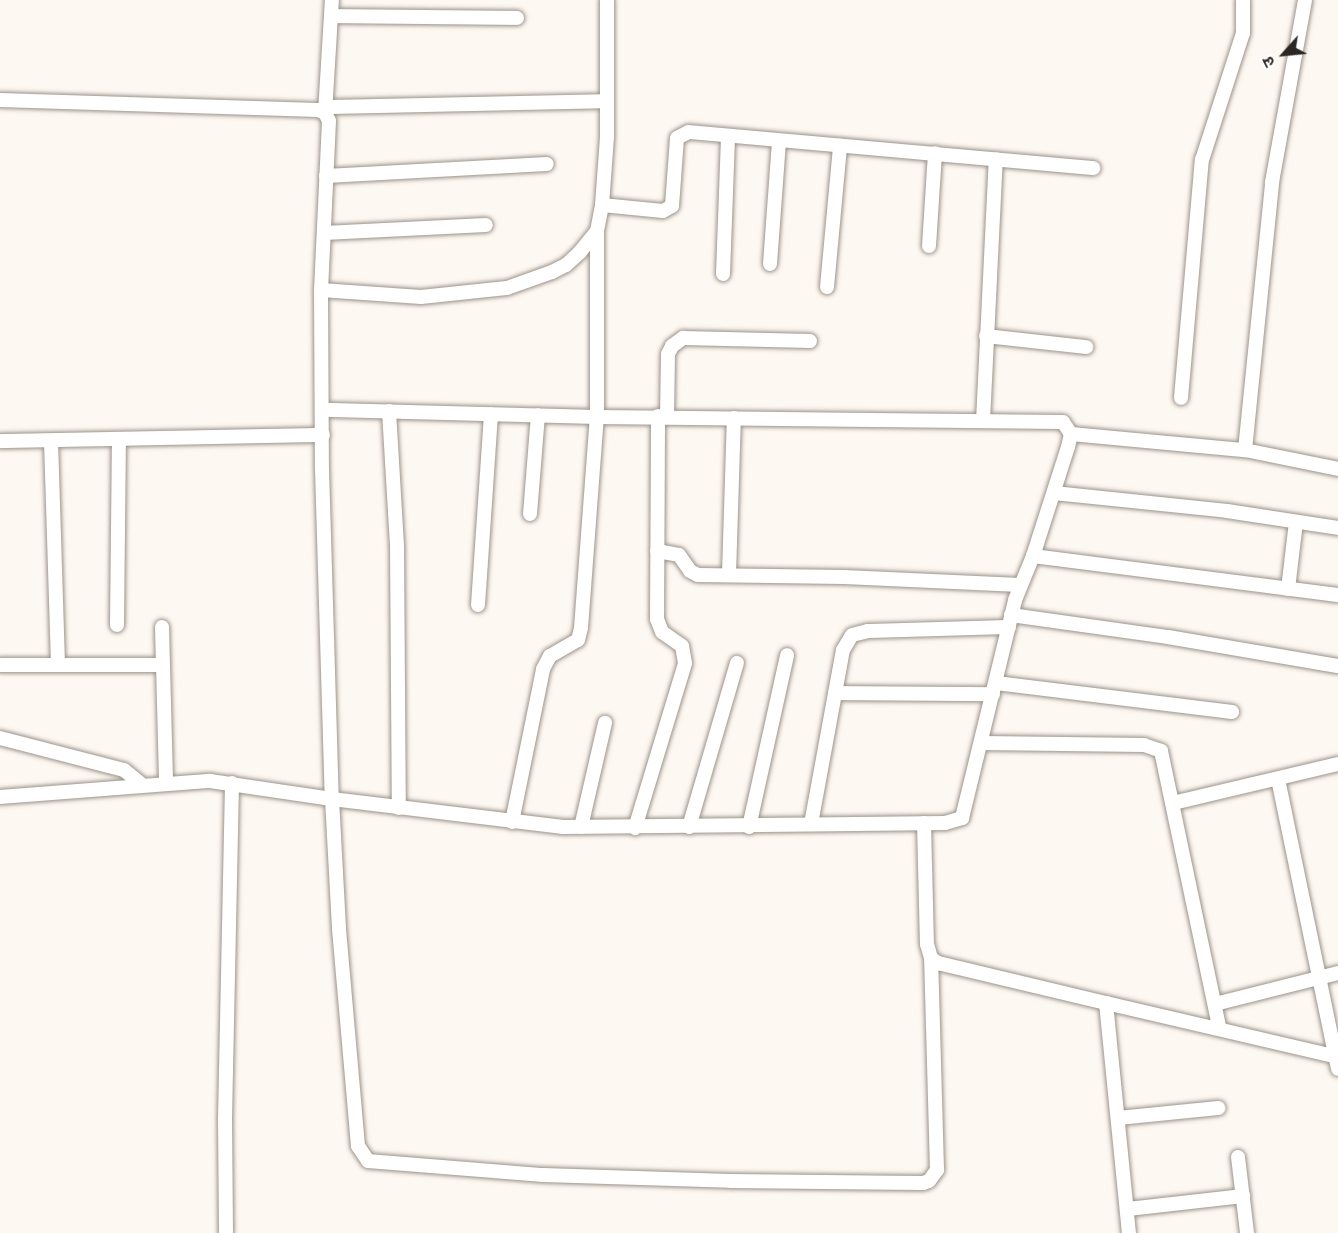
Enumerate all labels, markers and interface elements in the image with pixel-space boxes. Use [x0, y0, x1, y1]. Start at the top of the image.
north arrow [1254, 24, 1314, 84]
text: उ [1255, 53, 1281, 72]

